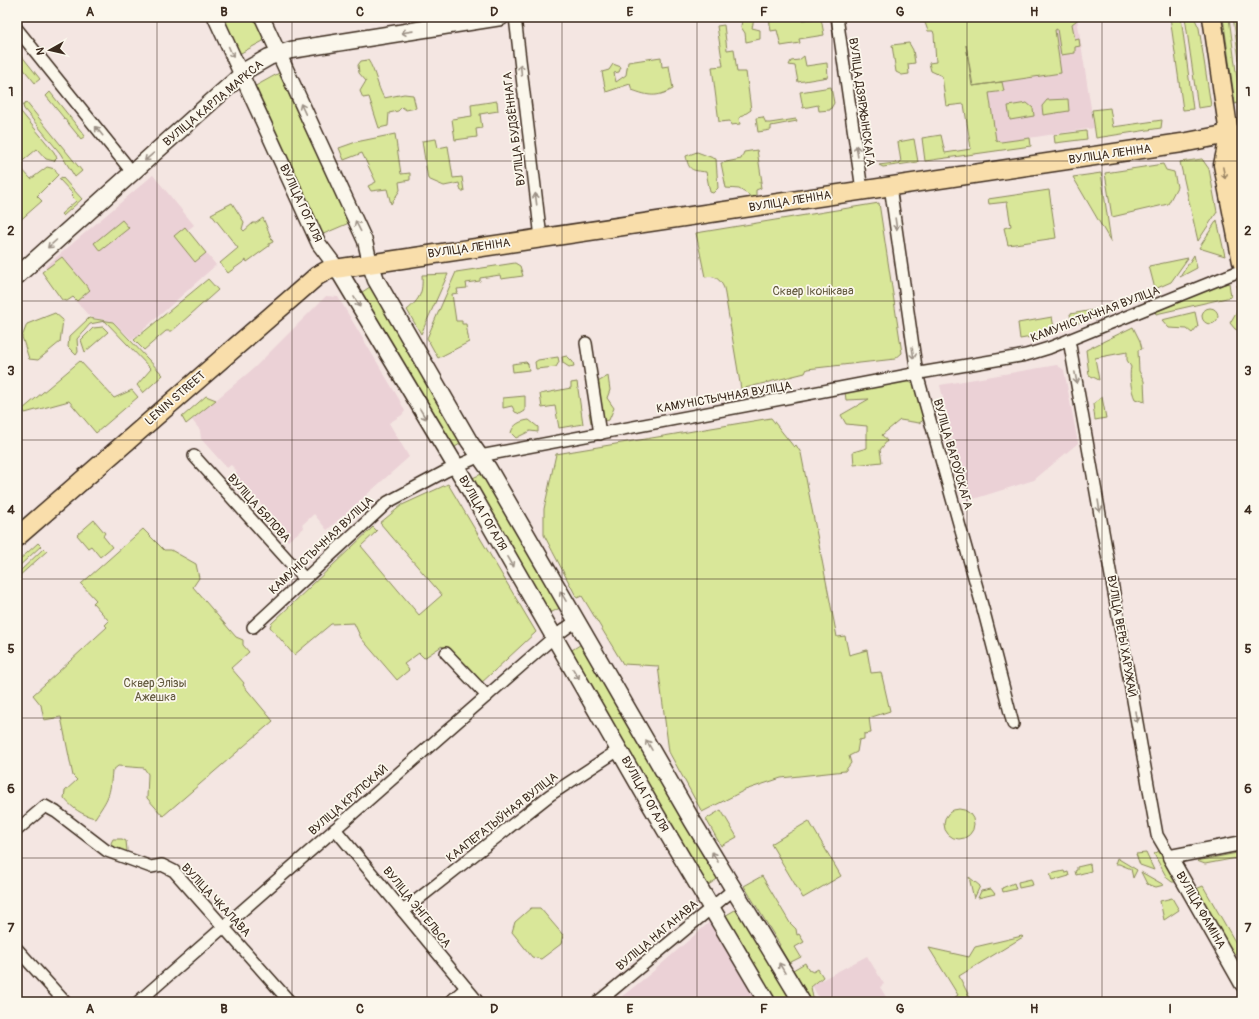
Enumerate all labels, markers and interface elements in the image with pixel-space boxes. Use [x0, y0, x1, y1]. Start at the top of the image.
text: A [86, 4, 95, 20]
text: B [220, 4, 228, 20]
text: C [356, 4, 364, 20]
text: D [490, 4, 498, 20]
text: E [627, 4, 634, 20]
text: F [760, 4, 768, 20]
text: G [896, 4, 905, 20]
text: H [1030, 4, 1038, 20]
text: I [1168, 4, 1172, 20]
one-way arrow [401, 28, 414, 36]
north arrow [30, 30, 70, 70]
street label: ВУЛІЦА ДЗЯРЖЫНСКАГА [845, 37, 878, 168]
text: N [34, 46, 48, 56]
one-way arrow [228, 46, 235, 58]
street label: ВУЛІЦА КАРЛА МАРКСА [160, 57, 267, 150]
one-way arrow [517, 64, 524, 77]
street label: ВУЛІЦА БУДЗЁННАГА [499, 71, 529, 187]
text: 1 [8, 84, 14, 100]
text: 1 [1245, 84, 1251, 100]
one-way arrow [299, 103, 306, 115]
one-way arrow [95, 125, 103, 136]
street label: ВУЛІЦА ЛЕНІНА [1068, 141, 1153, 168]
one-way arrow [853, 145, 861, 158]
one-way arrow [144, 153, 154, 162]
street label: ВУЛІЦА ГОГАЛЯ [276, 162, 325, 245]
one-way arrow [1221, 166, 1229, 179]
street label: ВУЛІЦА ЛЕНІНА [748, 188, 833, 215]
one-way arrow [532, 193, 540, 206]
one-way arrow [892, 217, 900, 230]
one-way arrow [354, 221, 361, 233]
text: 2 [7, 223, 15, 239]
text: 2 [1244, 223, 1252, 239]
street label: ВУЛІЦА ЛЕНІНА [427, 235, 512, 262]
one-way arrow [47, 240, 58, 249]
street label: КАМУНІСТЫЧНАЯ ВУЛІЦА [1028, 283, 1162, 346]
park label: Сквер Іконікава [772, 284, 854, 299]
one-way arrow [353, 296, 361, 307]
one-way arrow [910, 346, 918, 359]
text: 3 [7, 363, 15, 379]
text: 3 [1244, 363, 1252, 379]
street label: LENIN STREET [142, 368, 209, 429]
one-way arrow [1072, 371, 1080, 384]
street label: КАМУНІСТЫЧНАЯ ВУЛІЦА [655, 378, 793, 417]
street label: ВУЛІЦА ВАРОЎСКАГА [930, 397, 976, 511]
one-way arrow [420, 408, 428, 420]
street label: ВУЛІЦА БЯЛОВА [224, 471, 293, 546]
street label: ВУЛІЦА ГОГАЛЯ [455, 473, 510, 554]
street label: КАМУНІСТЫЧНАЯ ВУЛІЦА [266, 493, 377, 598]
one-way arrow [1095, 499, 1103, 512]
text: 4 [7, 502, 15, 518]
text: 4 [1244, 502, 1252, 518]
one-way arrow [507, 556, 515, 568]
street label: ВУЛІЦА ВЕРЫ ХАРУЖАЙ [1103, 574, 1140, 698]
one-way arrow [558, 590, 566, 602]
text: 5 [7, 641, 15, 657]
text: 5 [1244, 641, 1252, 657]
one-way arrow [572, 668, 580, 680]
park label: Сквер Элізы Ажешка [124, 676, 187, 705]
one-way arrow [1132, 710, 1140, 723]
one-way arrow [644, 739, 652, 751]
street label: ВУЛІЦА ГОГАЛЯ [618, 754, 672, 835]
street label: ВУЛІЦА КРУПСКАЙ [306, 762, 391, 839]
street label: КААПЕРАТЫЎНАЯ ВУЛІЦА [443, 768, 561, 866]
text: 6 [7, 781, 15, 797]
text: 6 [1244, 781, 1252, 797]
one-way arrow [710, 851, 718, 863]
street label: ВУЛІЦА ЧКАЛАВА [178, 861, 254, 940]
street label: ВУЛІЦА ЭНГЕЛЬСА [379, 864, 454, 951]
street label: ВУЛІЦА ФАМІНА [1172, 869, 1229, 952]
street label: ВУЛІЦА НАГАНАВА [613, 897, 702, 974]
text: 7 [8, 920, 15, 936]
text: 7 [1245, 920, 1252, 936]
one-way arrow [778, 963, 786, 974]
text: A [86, 1001, 95, 1017]
text: B [220, 1001, 228, 1017]
text: C [356, 1001, 364, 1017]
text: D [490, 1001, 498, 1017]
text: E [627, 1001, 634, 1017]
text: F [760, 1001, 768, 1017]
text: G [896, 1001, 905, 1017]
text: H [1030, 1001, 1038, 1017]
text: I [1168, 1001, 1172, 1017]

